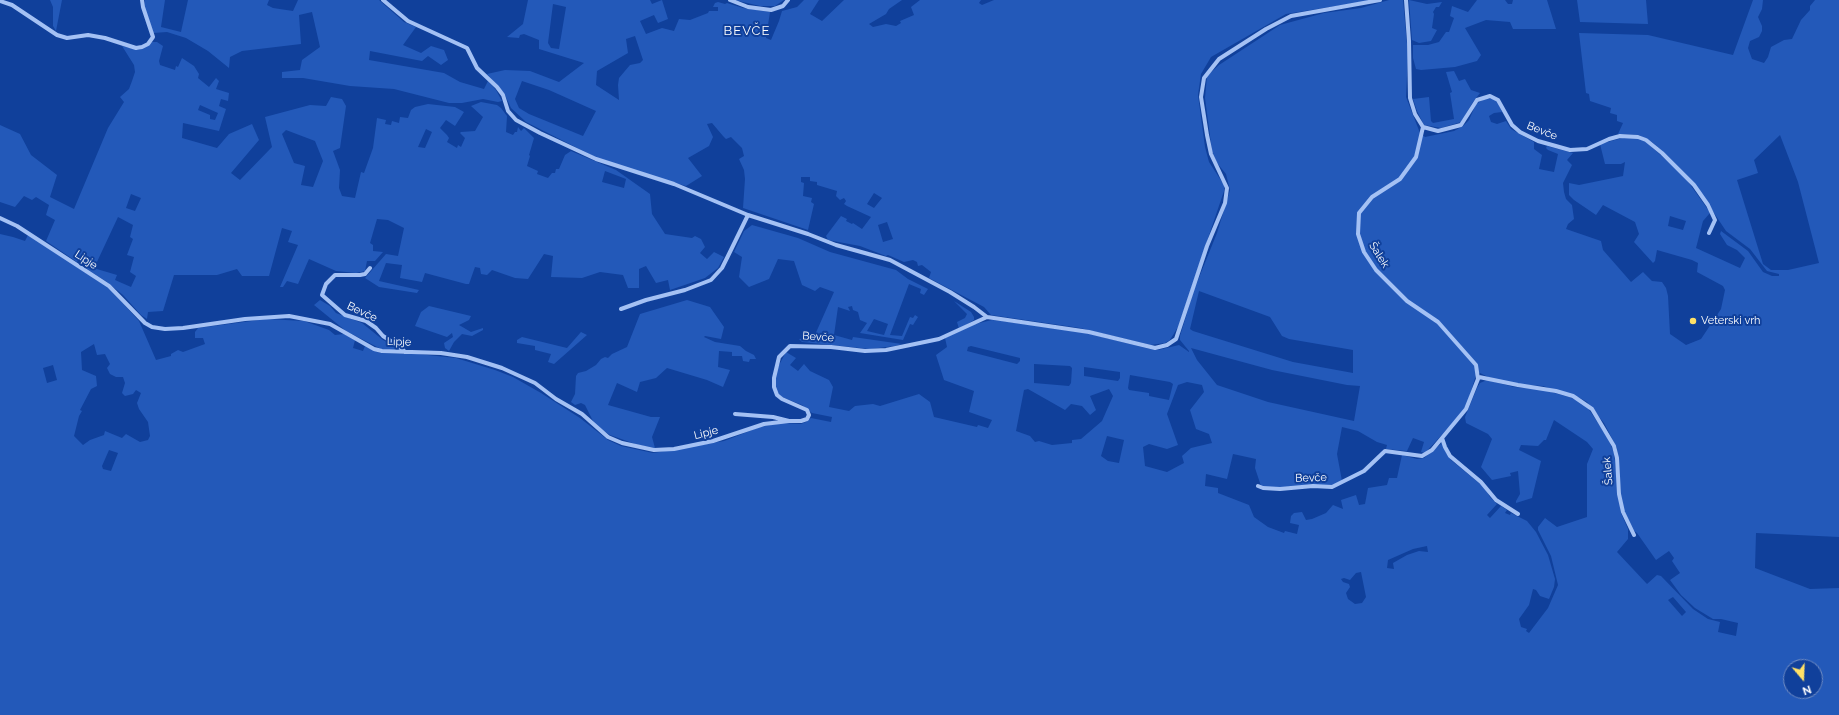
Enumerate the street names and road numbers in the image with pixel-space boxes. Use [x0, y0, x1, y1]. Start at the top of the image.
street label: Bevče [1525, 119, 1559, 143]
street label: Šalek [1366, 240, 1392, 270]
street label: Lipje [72, 248, 100, 272]
street label: Bevče [345, 299, 379, 325]
street label: Bevče [802, 329, 834, 345]
street label: Lipje [387, 335, 411, 349]
street label: Lipje [693, 424, 719, 442]
street label: Šalek [1600, 457, 1616, 485]
street label: Bevče [1295, 471, 1327, 485]

